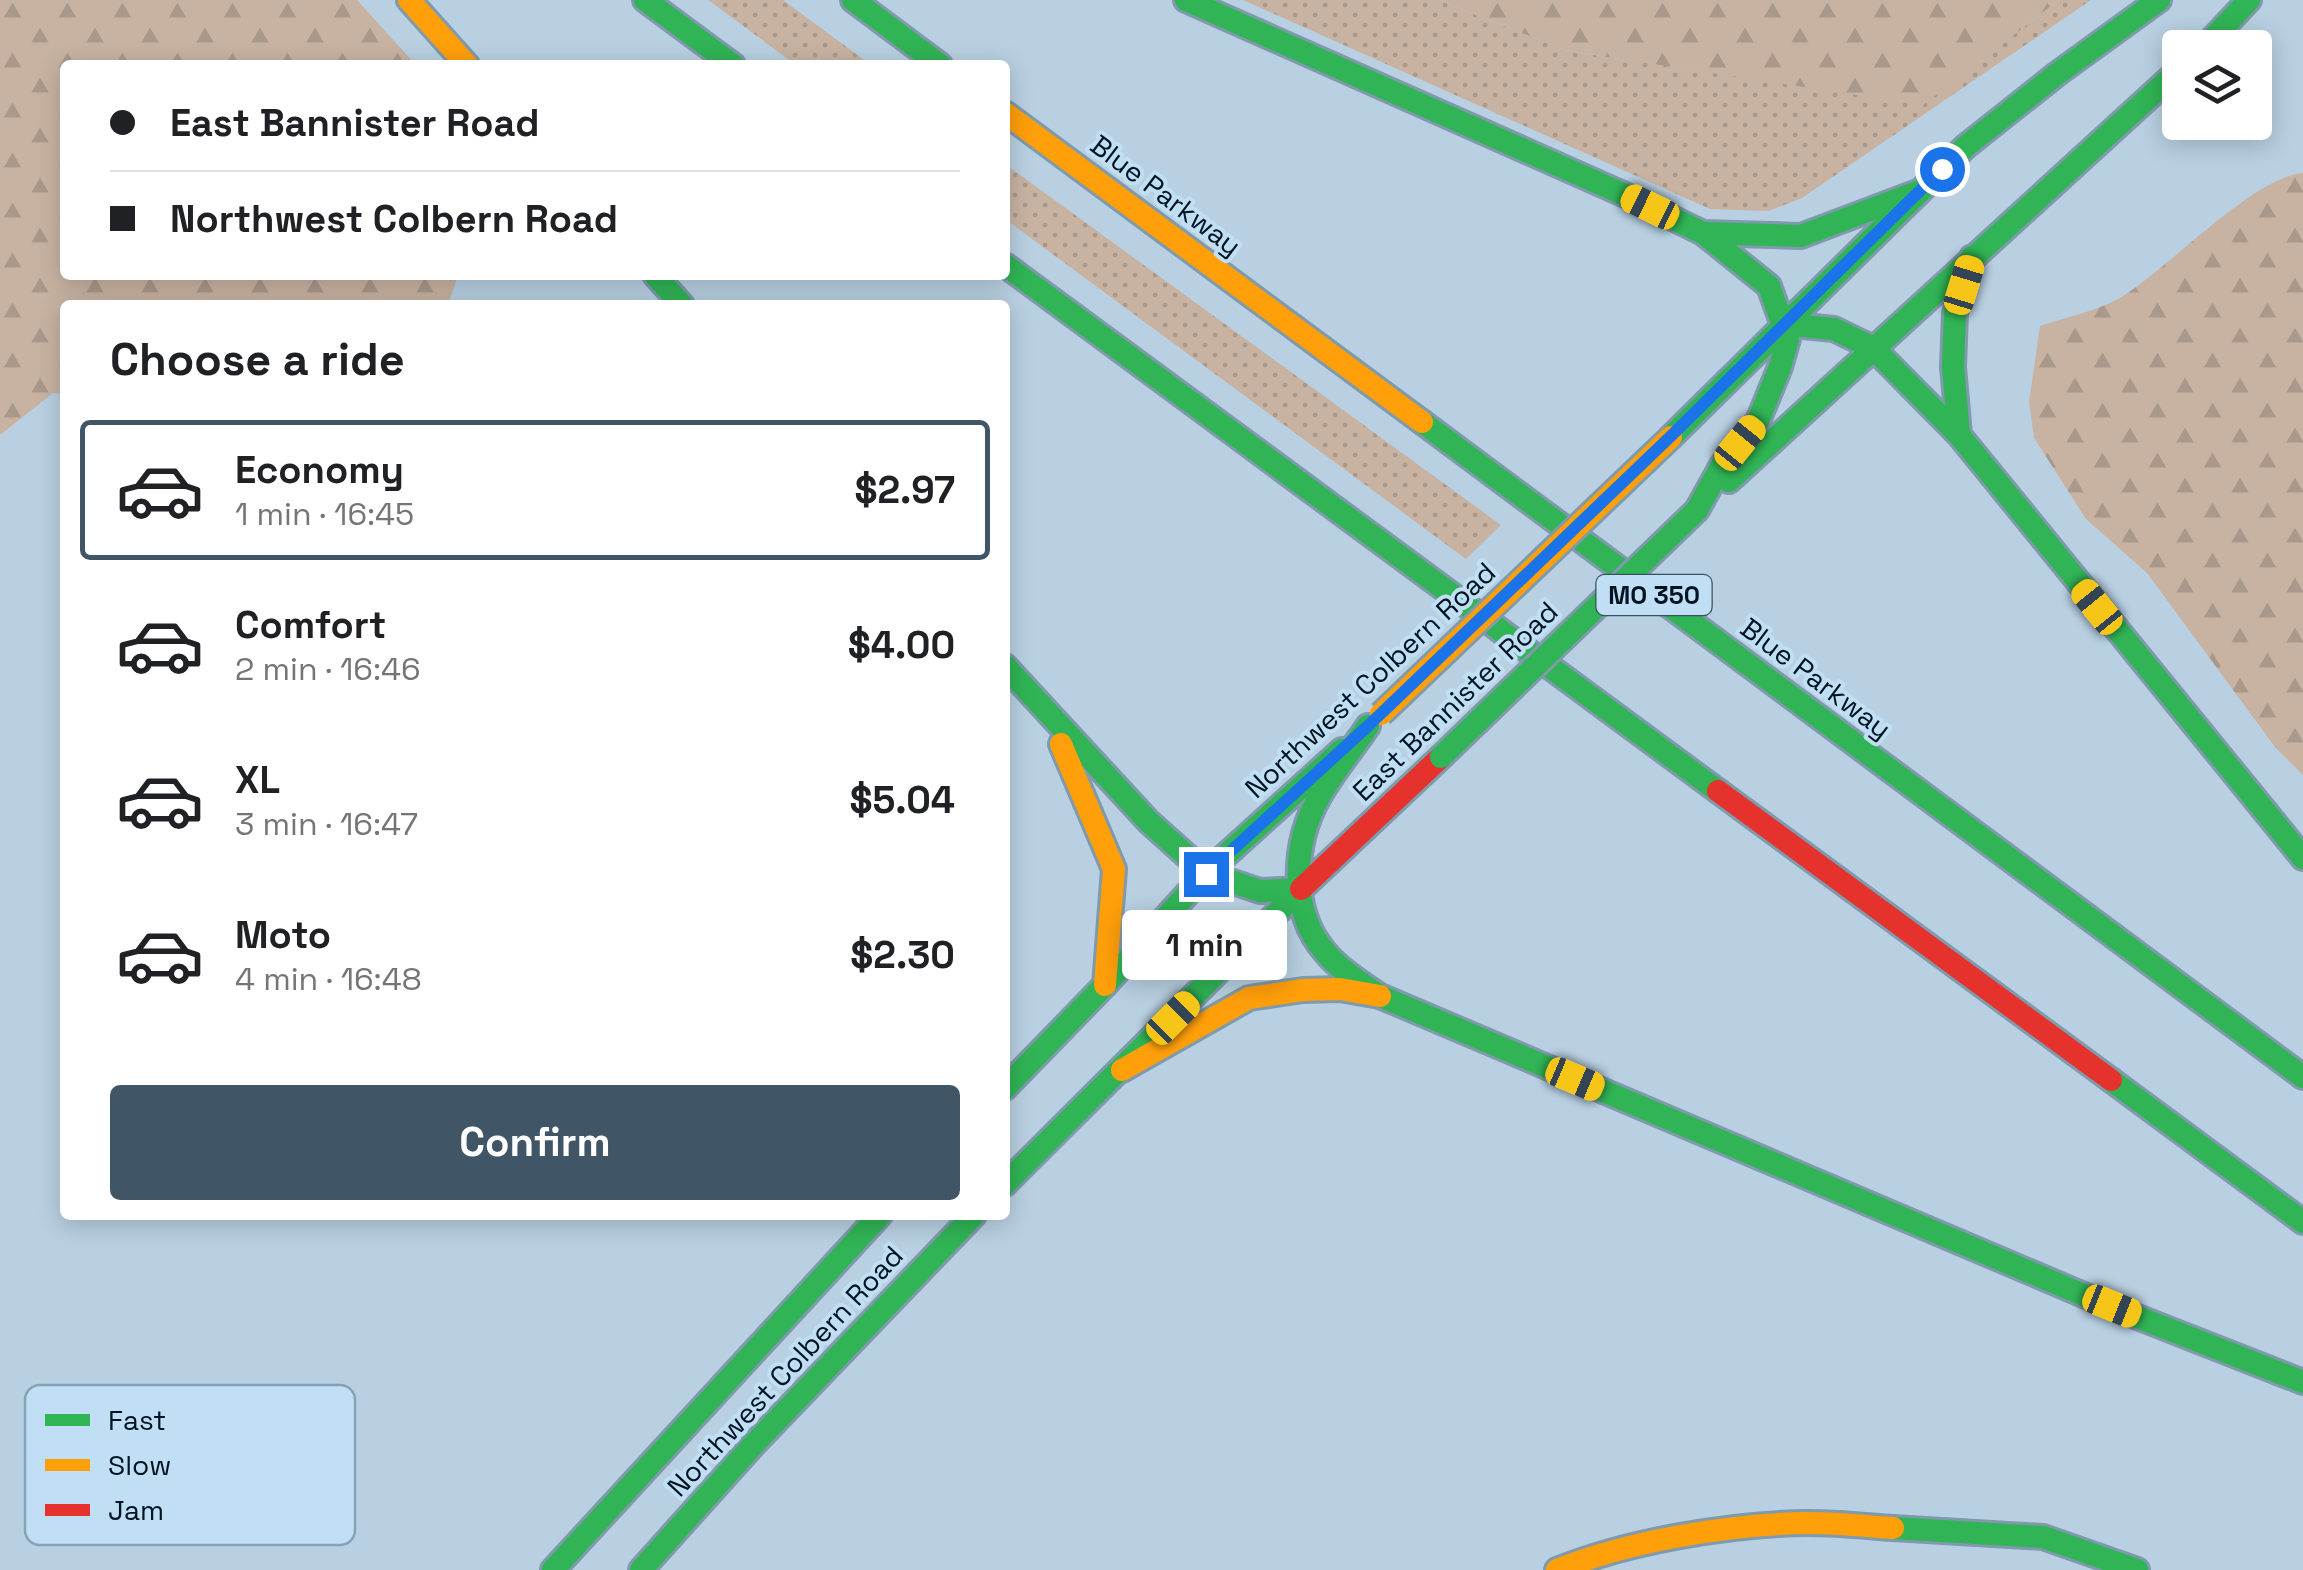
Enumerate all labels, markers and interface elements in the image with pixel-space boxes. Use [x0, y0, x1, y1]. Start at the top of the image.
map controls [2162, 30, 2272, 140]
button: layers [2162, 30, 2272, 140]
text: East Bannister Road [170, 99, 539, 147]
street label: Blue Parkway [1083, 127, 1249, 263]
route start [1920, 147, 1965, 192]
car [1616, 180, 1684, 234]
text: Northwest Colbern Road [170, 195, 618, 243]
car [1941, 252, 1987, 318]
text: Choose a ride [110, 331, 405, 388]
car [1709, 410, 1771, 476]
icon: car [115, 445, 205, 535]
text: Economy [235, 446, 404, 494]
text: $2.97 [854, 466, 955, 514]
text: 1 min · 16:45 [235, 494, 414, 534]
street label: Northwest Colbern Road [1237, 554, 1503, 806]
car [2066, 574, 2128, 640]
road number: MO 350 [1596, 575, 1712, 615]
street label: East Bannister Road [1345, 594, 1565, 808]
icon: car [115, 600, 205, 690]
text: Comfort [235, 601, 386, 649]
street label: Blue Parkway [1733, 610, 1899, 746]
text: $4.00 [848, 621, 955, 669]
text: 2 min · 16:46 [235, 649, 421, 689]
icon: car [115, 755, 205, 845]
text: XL [235, 756, 280, 804]
text: $5.04 [850, 776, 955, 824]
text: 3 min · 16:47 [235, 804, 418, 844]
route end [1184, 852, 1229, 897]
callout: 1 min [1124, 909, 1288, 979]
icon: car [115, 910, 205, 1000]
text: Moto [235, 911, 331, 959]
text: 1 min [1165, 925, 1244, 965]
text: $2.30 [850, 931, 955, 979]
text: 4 min · 16:48 [235, 959, 422, 999]
car [1141, 986, 1205, 1050]
car [1542, 1053, 1608, 1105]
button: Confirm [110, 1085, 960, 1200]
street label: Northwest Colbern Road [659, 1238, 911, 1504]
car [2079, 1281, 2145, 1331]
legend [25, 1385, 355, 1545]
text: Fast [108, 1402, 166, 1438]
text: Slow [108, 1447, 171, 1483]
text: Jam [108, 1492, 164, 1528]

